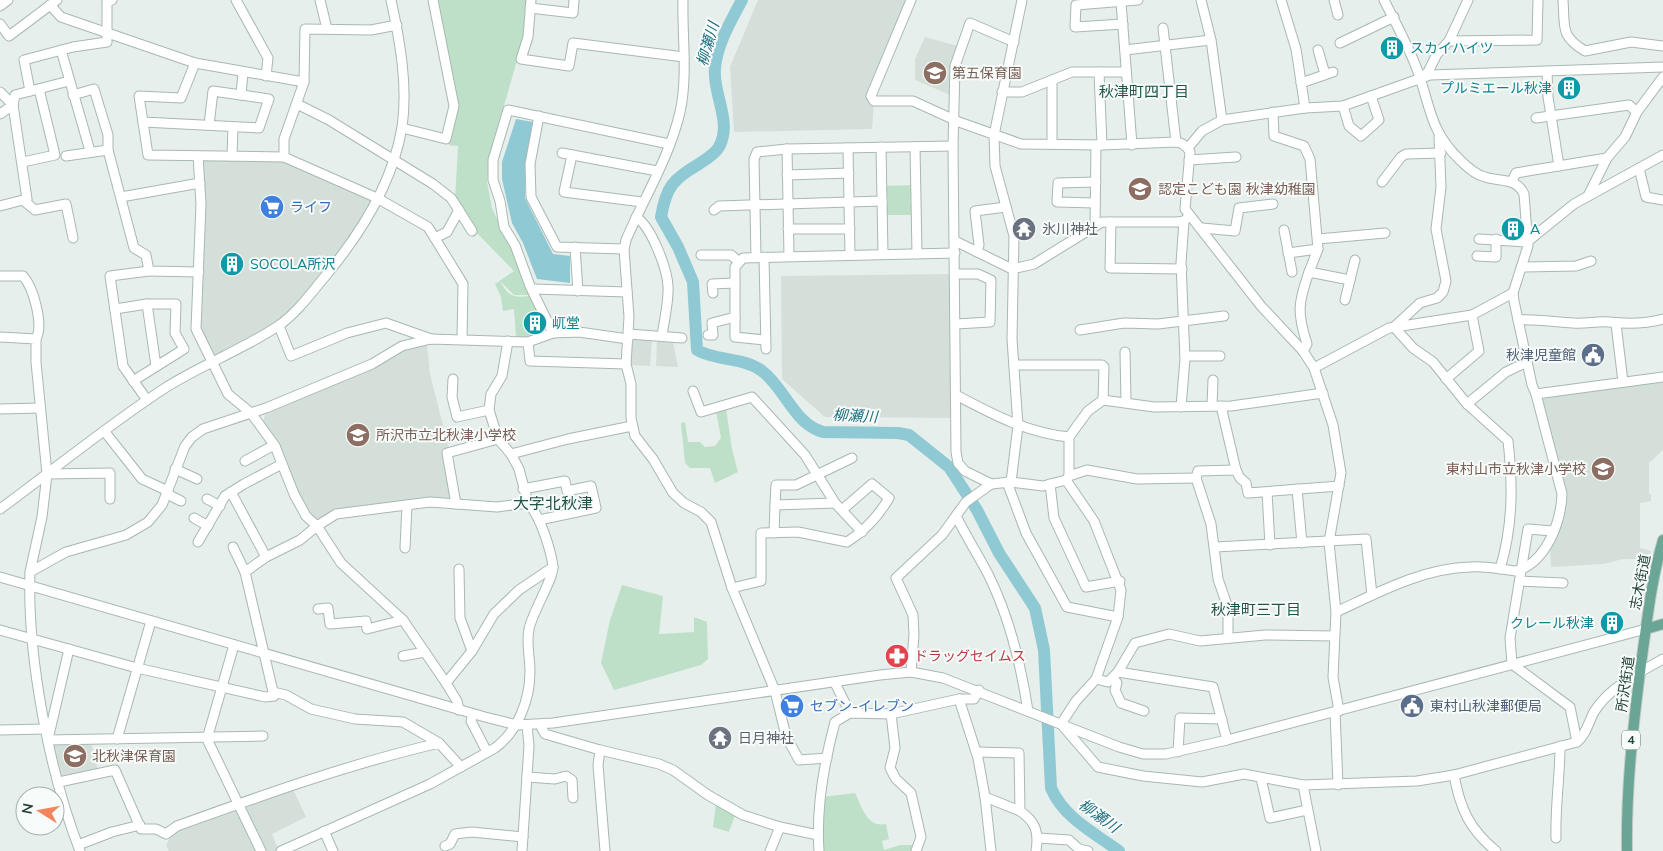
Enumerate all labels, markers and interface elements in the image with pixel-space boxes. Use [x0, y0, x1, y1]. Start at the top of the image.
water label: 柳瀬川 [692, 18, 723, 68]
building icon: スカイハイツ [1379, 35, 1405, 61]
place label: スカイハイツ [1410, 39, 1493, 57]
school or university icon: 第五保育園 [922, 60, 948, 86]
place label: 第五保育園 [952, 64, 1022, 82]
building icon: プルミエール秋津 [1556, 75, 1582, 101]
place label: プルミエール秋津 [1440, 79, 1552, 97]
district label: 秋津町四丁目 [1099, 82, 1189, 101]
school or university icon: 認定こども園 秋津幼稚園 [1127, 176, 1153, 202]
place label: 認定こども園 秋津幼稚園 [1158, 180, 1316, 198]
supermarket icon: ライフ [259, 194, 285, 220]
place label: ライフ [290, 198, 332, 216]
temple icon: 氷川神社 [1011, 216, 1037, 242]
building icon: A [1500, 216, 1526, 242]
place label: 氷川神社 [1042, 220, 1098, 238]
place label: A [1530, 220, 1541, 238]
building icon: SOCOLA所沢 [219, 251, 245, 277]
place label: SOCOLA所沢 [250, 255, 335, 273]
building icon: 屼堂 [522, 310, 548, 336]
place label: 屼堂 [552, 314, 580, 332]
public building icon: 秋津児童館 [1580, 342, 1606, 368]
place label: 秋津児童館 [1506, 346, 1576, 364]
water label: 柳瀬川 [832, 405, 880, 426]
school or university icon: 所沢市立北秋津小学校 [345, 422, 371, 448]
place label: 所沢市立北秋津小学校 [376, 426, 516, 444]
school or university icon: 東村山市立秋津小学校 [1590, 456, 1616, 482]
place label: 東村山市立秋津小学校 [1446, 460, 1586, 478]
district label: 大字北秋津 [513, 493, 593, 513]
street label: 志木街道 [1626, 553, 1654, 611]
district label: 秋津町三丁目 [1211, 600, 1301, 619]
building icon: クレール秋津 [1599, 610, 1625, 636]
place label: クレール秋津 [1510, 614, 1594, 632]
pharmacy icon: ドラッグセイムス [884, 643, 910, 669]
place label: ドラッグセイムス [914, 647, 1026, 665]
street label: 所沢街道 [1612, 655, 1638, 713]
supermarket icon: セブン-イレブン [779, 693, 805, 719]
public building icon: 東村山秋津郵便局 [1399, 693, 1425, 719]
place label: セブン-イレブン [810, 697, 914, 715]
place label: 東村山秋津郵便局 [1430, 697, 1542, 715]
temple icon: 日月神社 [707, 725, 733, 751]
place label: 日月神社 [738, 729, 794, 747]
road number: 4 [1622, 730, 1640, 750]
school or university icon: 北秋津保育園 [62, 743, 88, 769]
place label: 北秋津保育園 [92, 747, 176, 765]
north arrow [15, 786, 65, 836]
water label: 柳瀬川 [1076, 795, 1125, 838]
text: N [17, 802, 37, 815]

